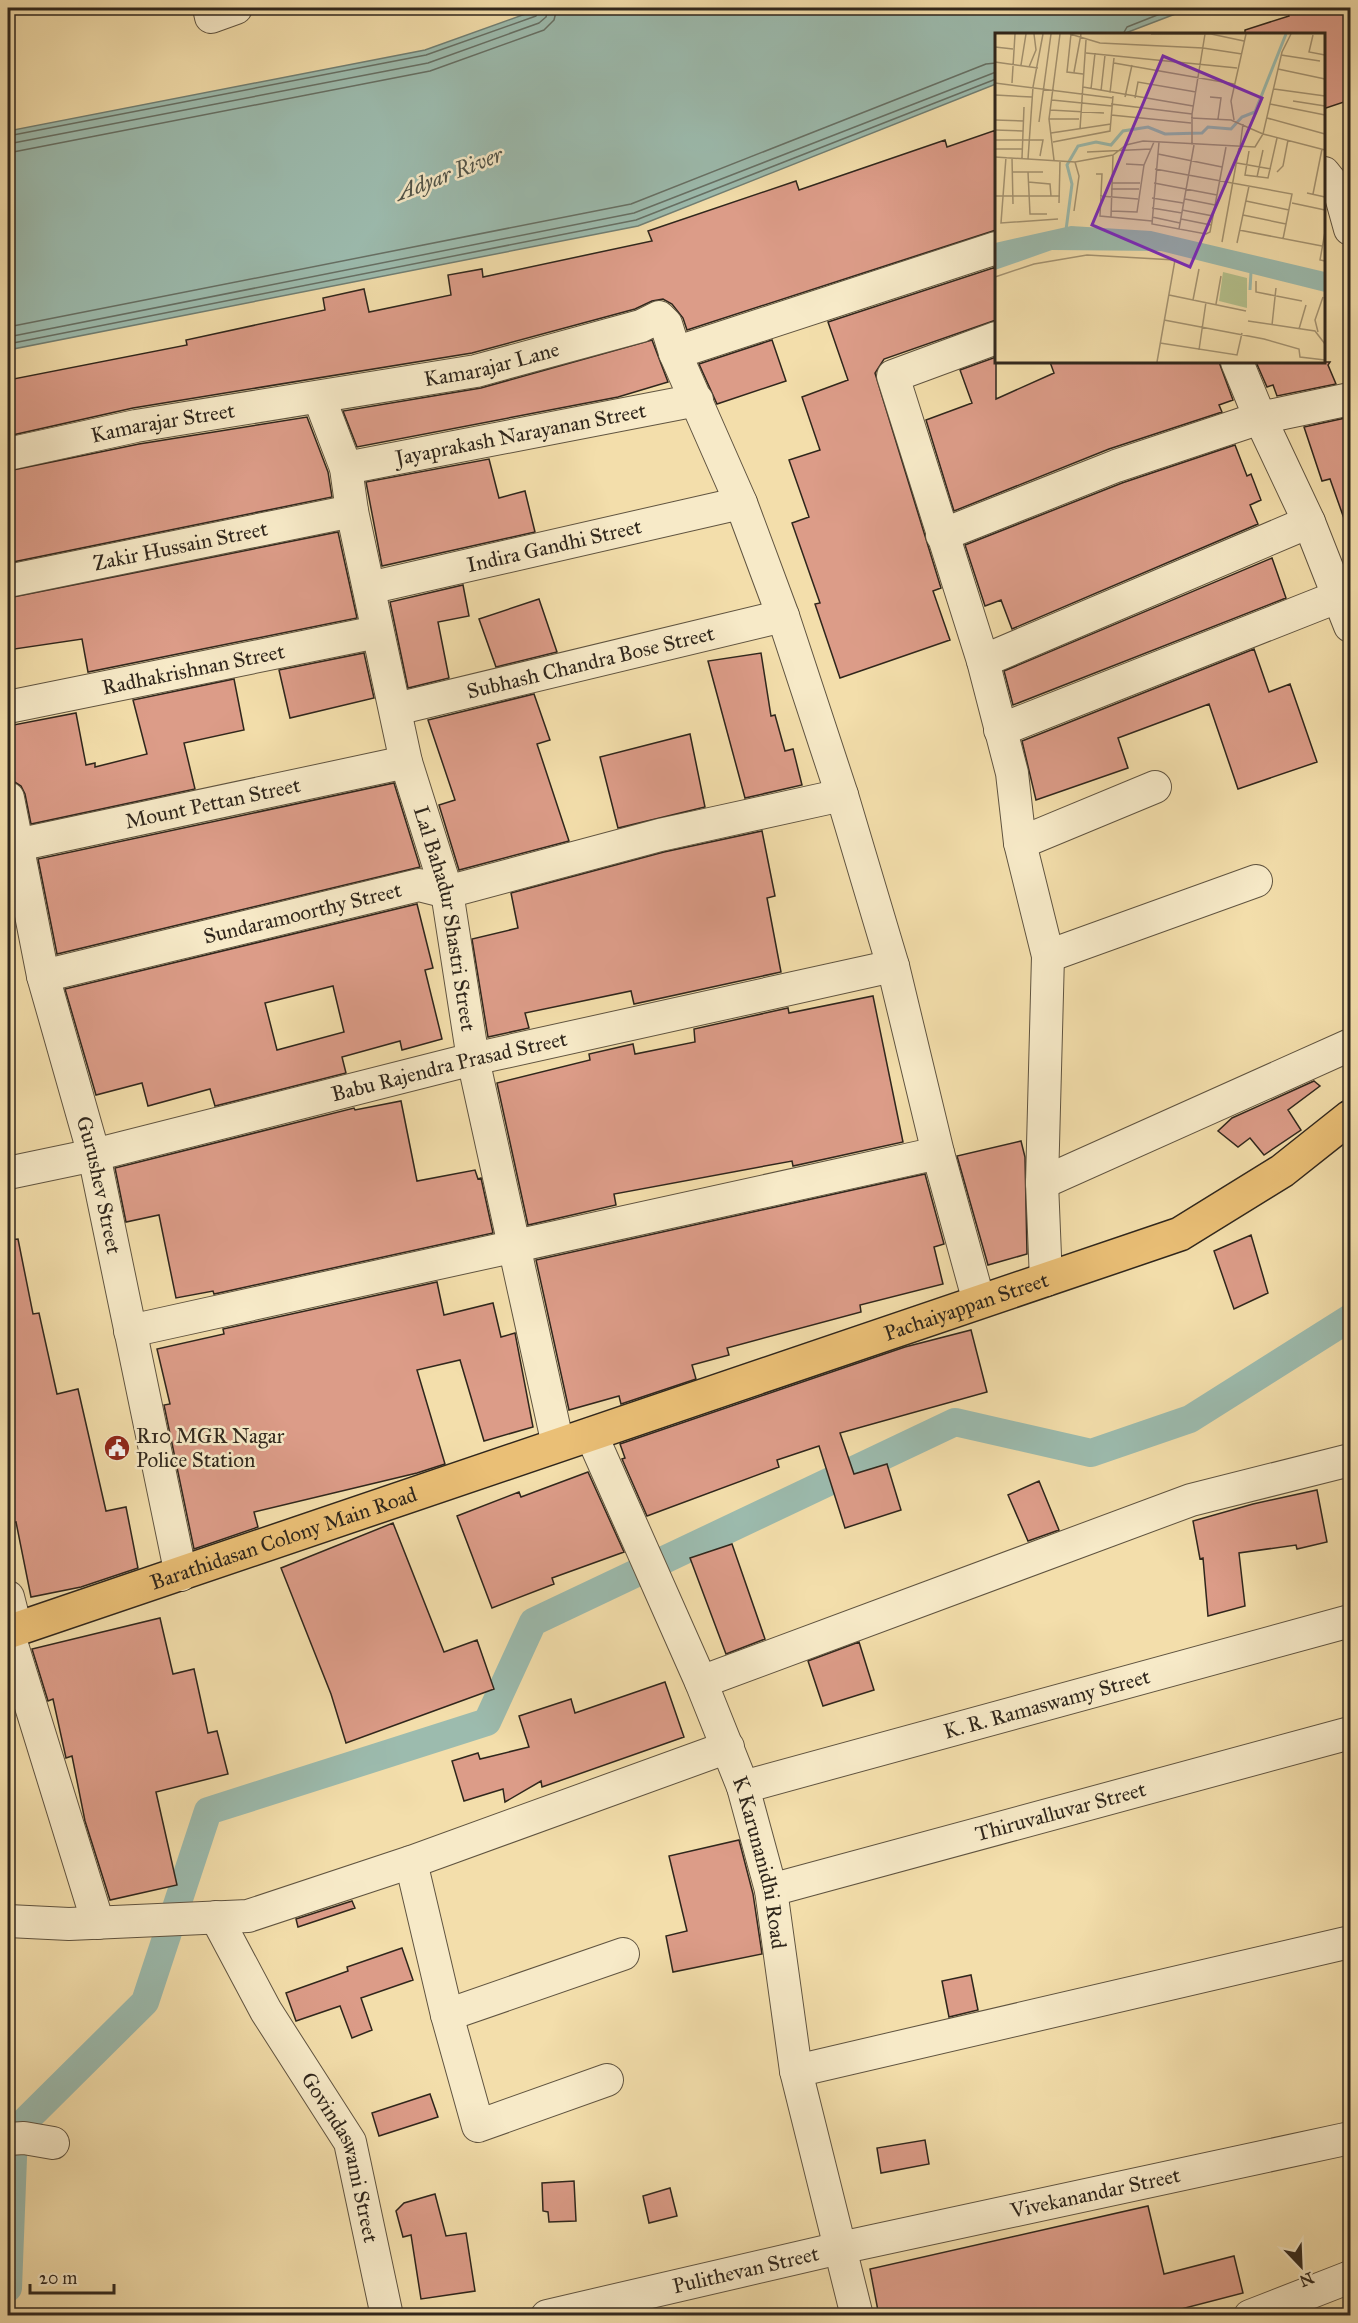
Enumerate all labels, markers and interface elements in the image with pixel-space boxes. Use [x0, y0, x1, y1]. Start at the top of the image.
inset map [995, 33, 1325, 363]
water label: Adyar River [390, 140, 508, 207]
street label: Kamarajar Lane [422, 336, 562, 392]
street label: Kamarajar Street [88, 397, 237, 449]
street label: Jayaprakash Narayanan Street [391, 397, 649, 472]
street label: Indira Gandhi Street [464, 513, 645, 578]
street label: Zakir Hussain Street [91, 515, 270, 576]
street label: Subhash Chandra Bose Street [464, 620, 717, 705]
street label: Radhakrishnan Street [100, 638, 287, 701]
street label: Mount Pettan Street [122, 772, 303, 835]
street label: Lal Bahadur Shastri Street [408, 803, 482, 1034]
street label: Sundaramoorthy Street [201, 877, 405, 950]
street label: Babu Rajendra Prasad Street [329, 1025, 570, 1107]
street label: Gurushev Street [71, 1113, 127, 1257]
street label: Pachaiyappan Street [881, 1266, 1052, 1347]
place label: R10 MGR Nagar Police Station [136, 1423, 285, 1473]
public building icon: R10 MGR Nagar Police Station [102, 1433, 132, 1463]
street label: Barathidasan Colony Main Road [147, 1481, 421, 1596]
street label: K. R. Ramaswamy Street [941, 1663, 1153, 1745]
street label: K Karunanidhi Road [727, 1772, 792, 1951]
street label: Thiruvalluvar Street [972, 1776, 1149, 1847]
street label: Govindaswami Street [296, 2067, 384, 2245]
street label: Vivekanandar Street [1007, 2162, 1183, 2224]
north arrow [1271, 2236, 1331, 2296]
street label: Pulithevan Street [670, 2240, 822, 2299]
scale bar [30, 2257, 114, 2295]
text: 20 m [39, 2267, 77, 2289]
text: N [1296, 2268, 1317, 2291]

